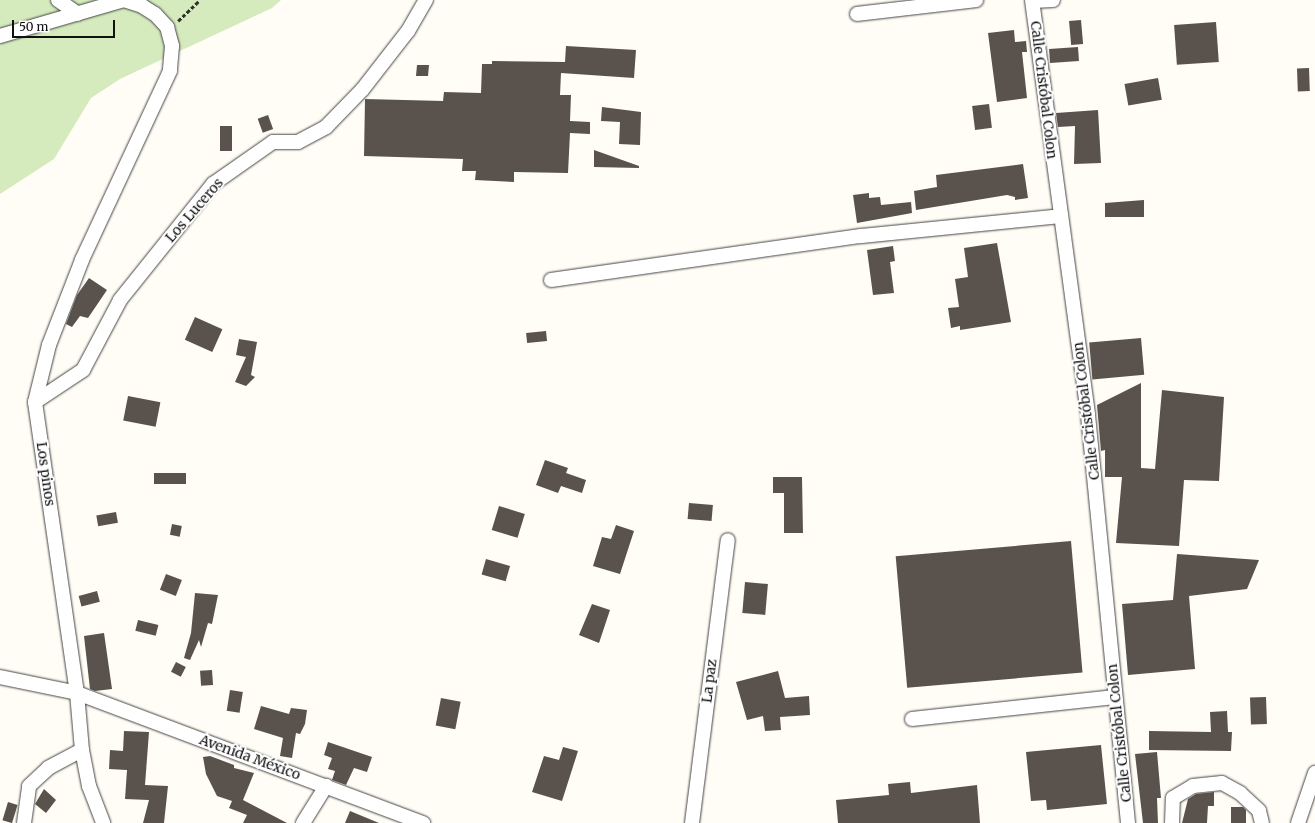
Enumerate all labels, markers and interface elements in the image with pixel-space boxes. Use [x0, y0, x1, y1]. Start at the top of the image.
scale bar [14, 12, 117, 38]
text: 50 m [19, 19, 48, 34]
street label: Calle Cristóbal Colon [1027, 20, 1061, 160]
street label: Los Luceros [162, 174, 226, 246]
street label: Calle Cristóbal Colon [1069, 341, 1103, 481]
street label: Los pinos [33, 441, 59, 507]
street label: La paz [698, 658, 720, 704]
street label: Calle Cristóbal Colon [1103, 663, 1135, 803]
street label: Avenida México [197, 731, 303, 783]

